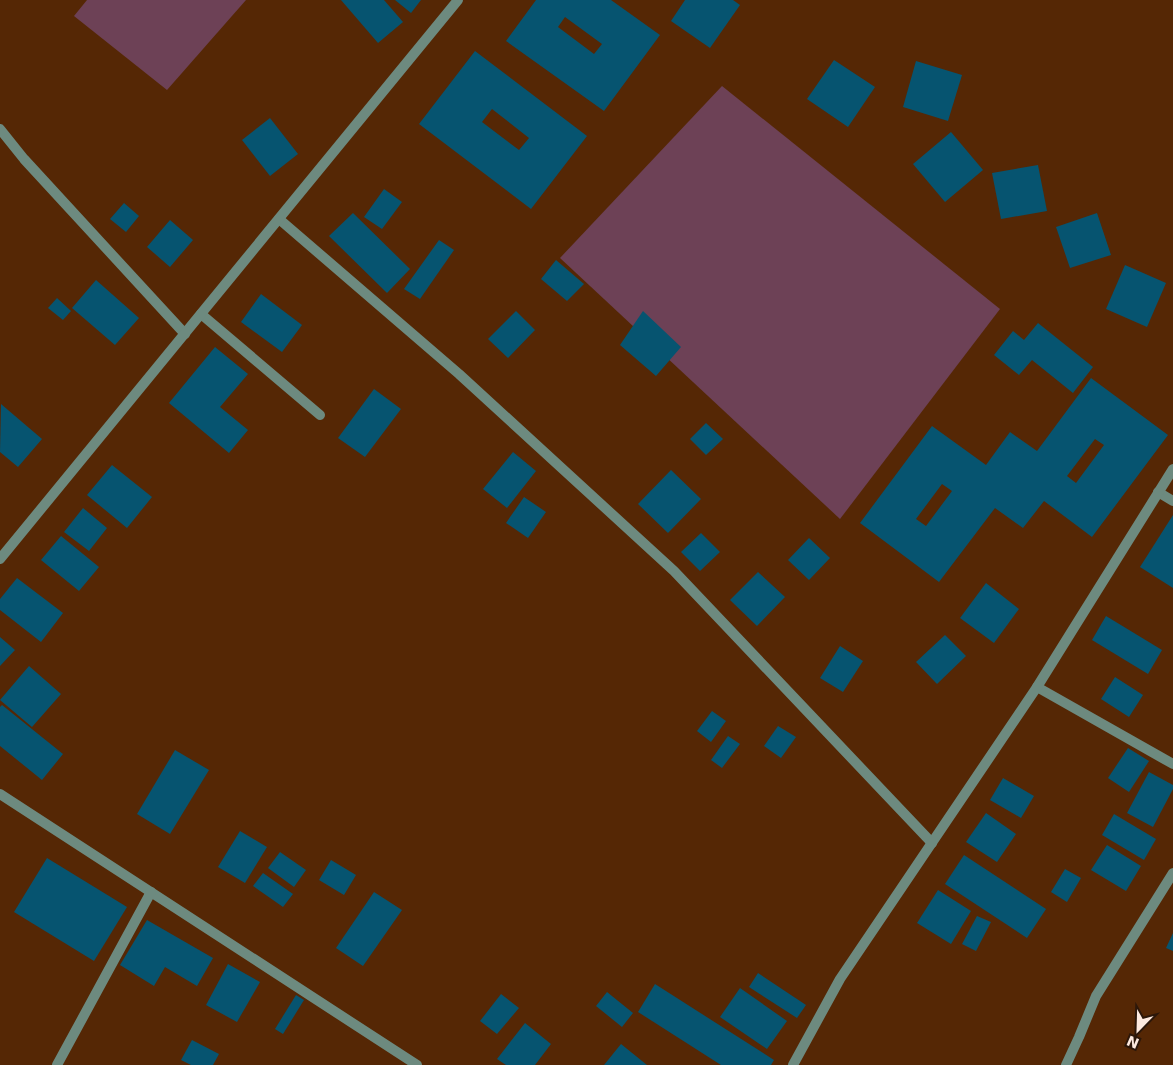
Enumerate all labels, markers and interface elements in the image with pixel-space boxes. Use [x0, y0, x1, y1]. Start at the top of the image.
north arrow [1113, 1005, 1163, 1055]
text: N [1124, 1032, 1141, 1052]

